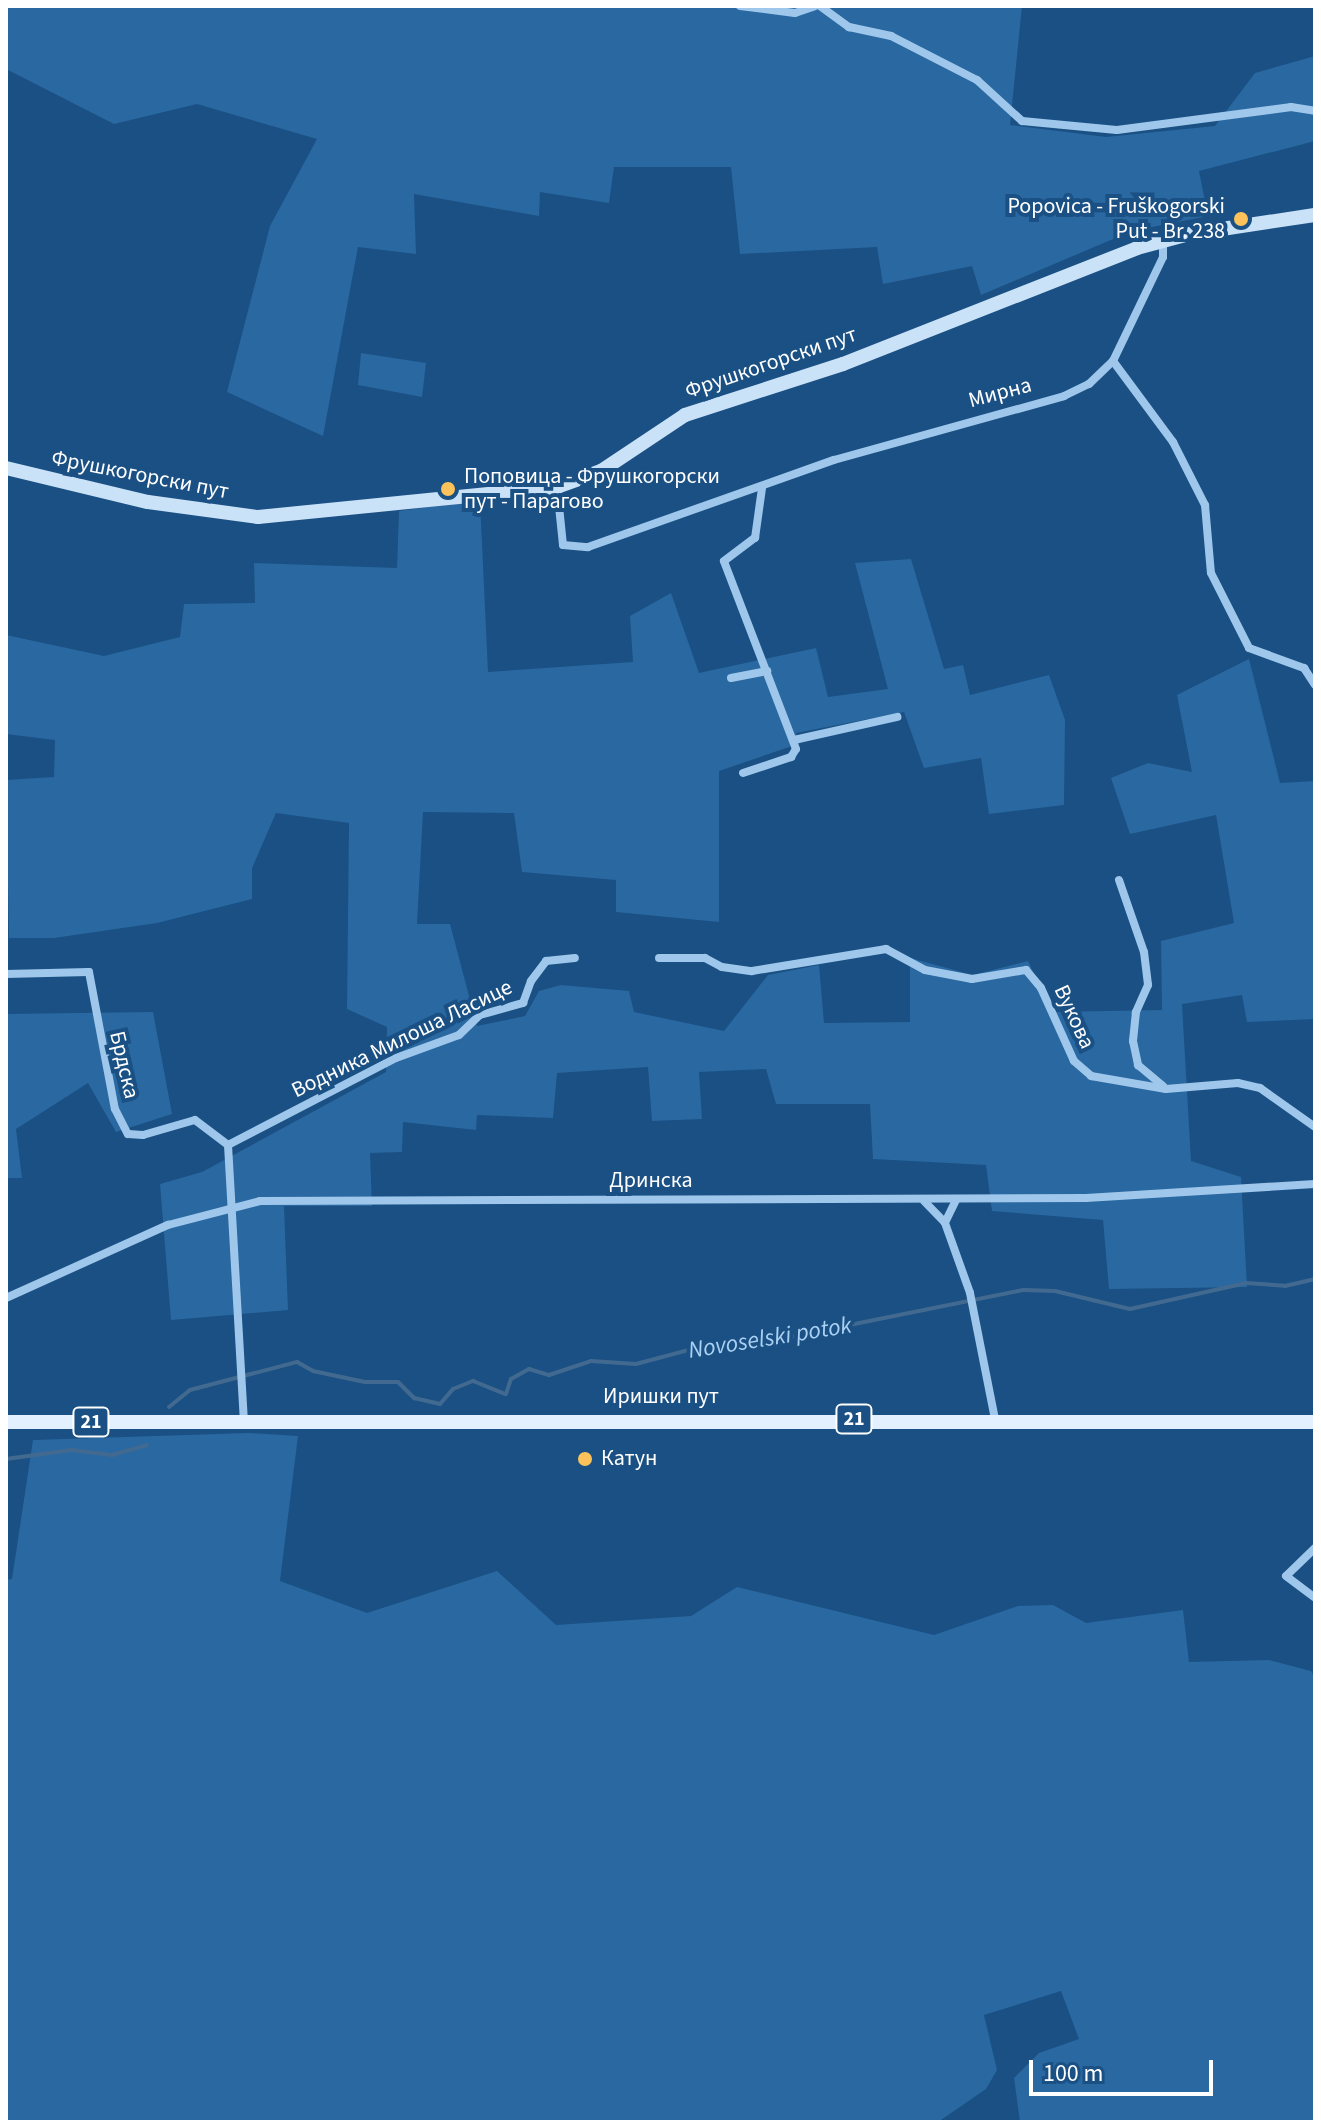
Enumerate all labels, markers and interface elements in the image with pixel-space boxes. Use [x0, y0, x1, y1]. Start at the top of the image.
place label: Popovica - Fruškogorski Put - Br. 238 [1007, 193, 1225, 244]
marker: Popovica - Fruškogorski Put - Br. 238 [1232, 210, 1250, 228]
street label: Фрушкогорски пут [682, 321, 860, 405]
street label: Мирна [966, 372, 1034, 414]
street label: Фрушкогорски пут [49, 445, 231, 505]
place label: Поповица - Фрушкогорски пут - Парагово [464, 463, 720, 514]
marker: Поповица - Фрушкогорски пут - Парагово [439, 480, 457, 498]
street label: Водника Милоша Ласице [287, 974, 517, 1104]
street label: Вукова [1048, 981, 1100, 1053]
street label: Брдска [103, 1029, 145, 1101]
street label: Дринска [609, 1168, 693, 1194]
water label: Novoselski potok [686, 1311, 854, 1365]
street label: Иришки пут [603, 1384, 719, 1410]
road number: 21 [834, 1403, 874, 1435]
road number: 21 [71, 1406, 111, 1438]
place label: Катун [601, 1446, 657, 1472]
marker: Катун [576, 1450, 594, 1468]
scale bar [1033, 2044, 1217, 2094]
text: 100 m [1043, 2056, 1103, 2091]

